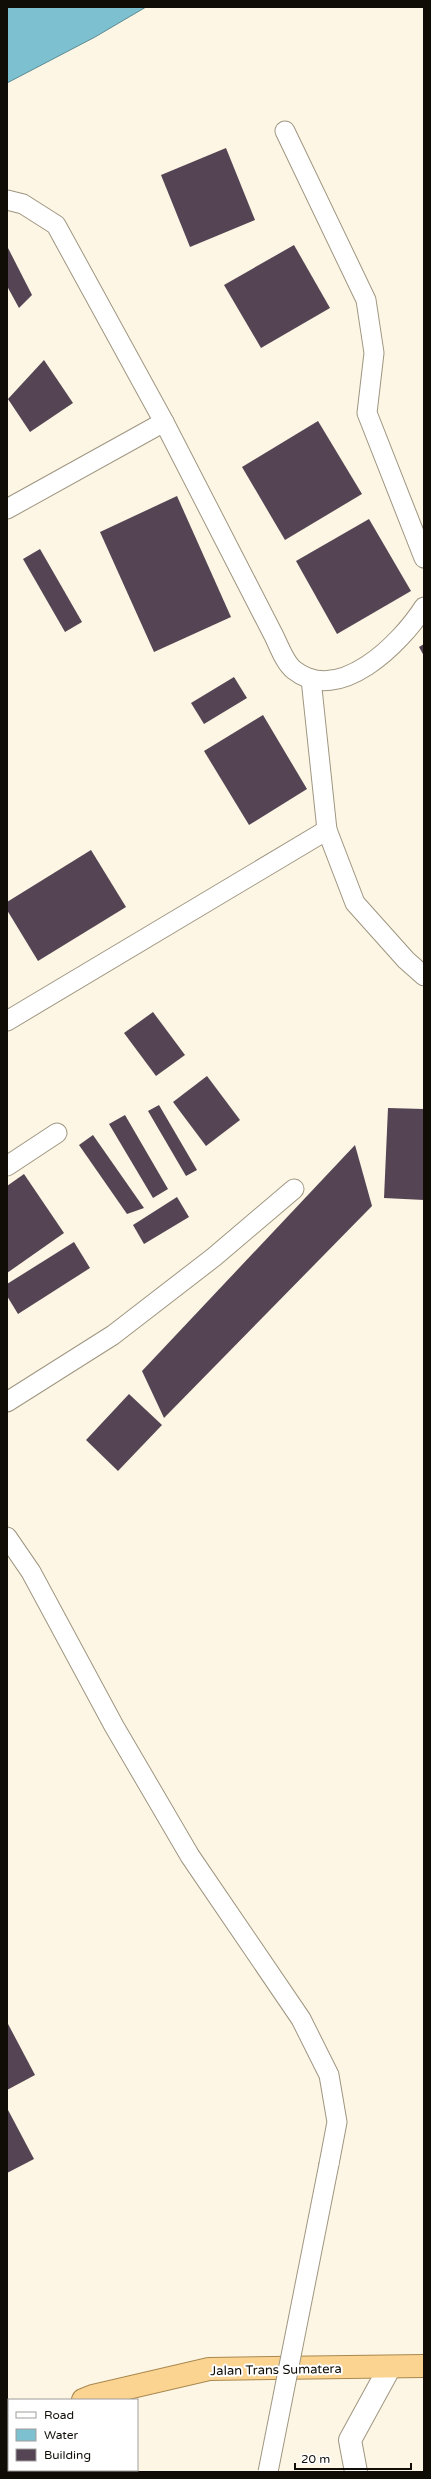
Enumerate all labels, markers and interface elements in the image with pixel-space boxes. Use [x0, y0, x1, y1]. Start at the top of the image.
street label: Jalan Trans Sumatera [210, 2361, 342, 2379]
legend [8, 2399, 138, 2471]
text: Road [44, 2408, 74, 2422]
text: Water [44, 2428, 79, 2442]
scale bar [295, 2445, 411, 2471]
text: Building [44, 2448, 91, 2462]
text: 20 m [301, 2452, 330, 2466]

